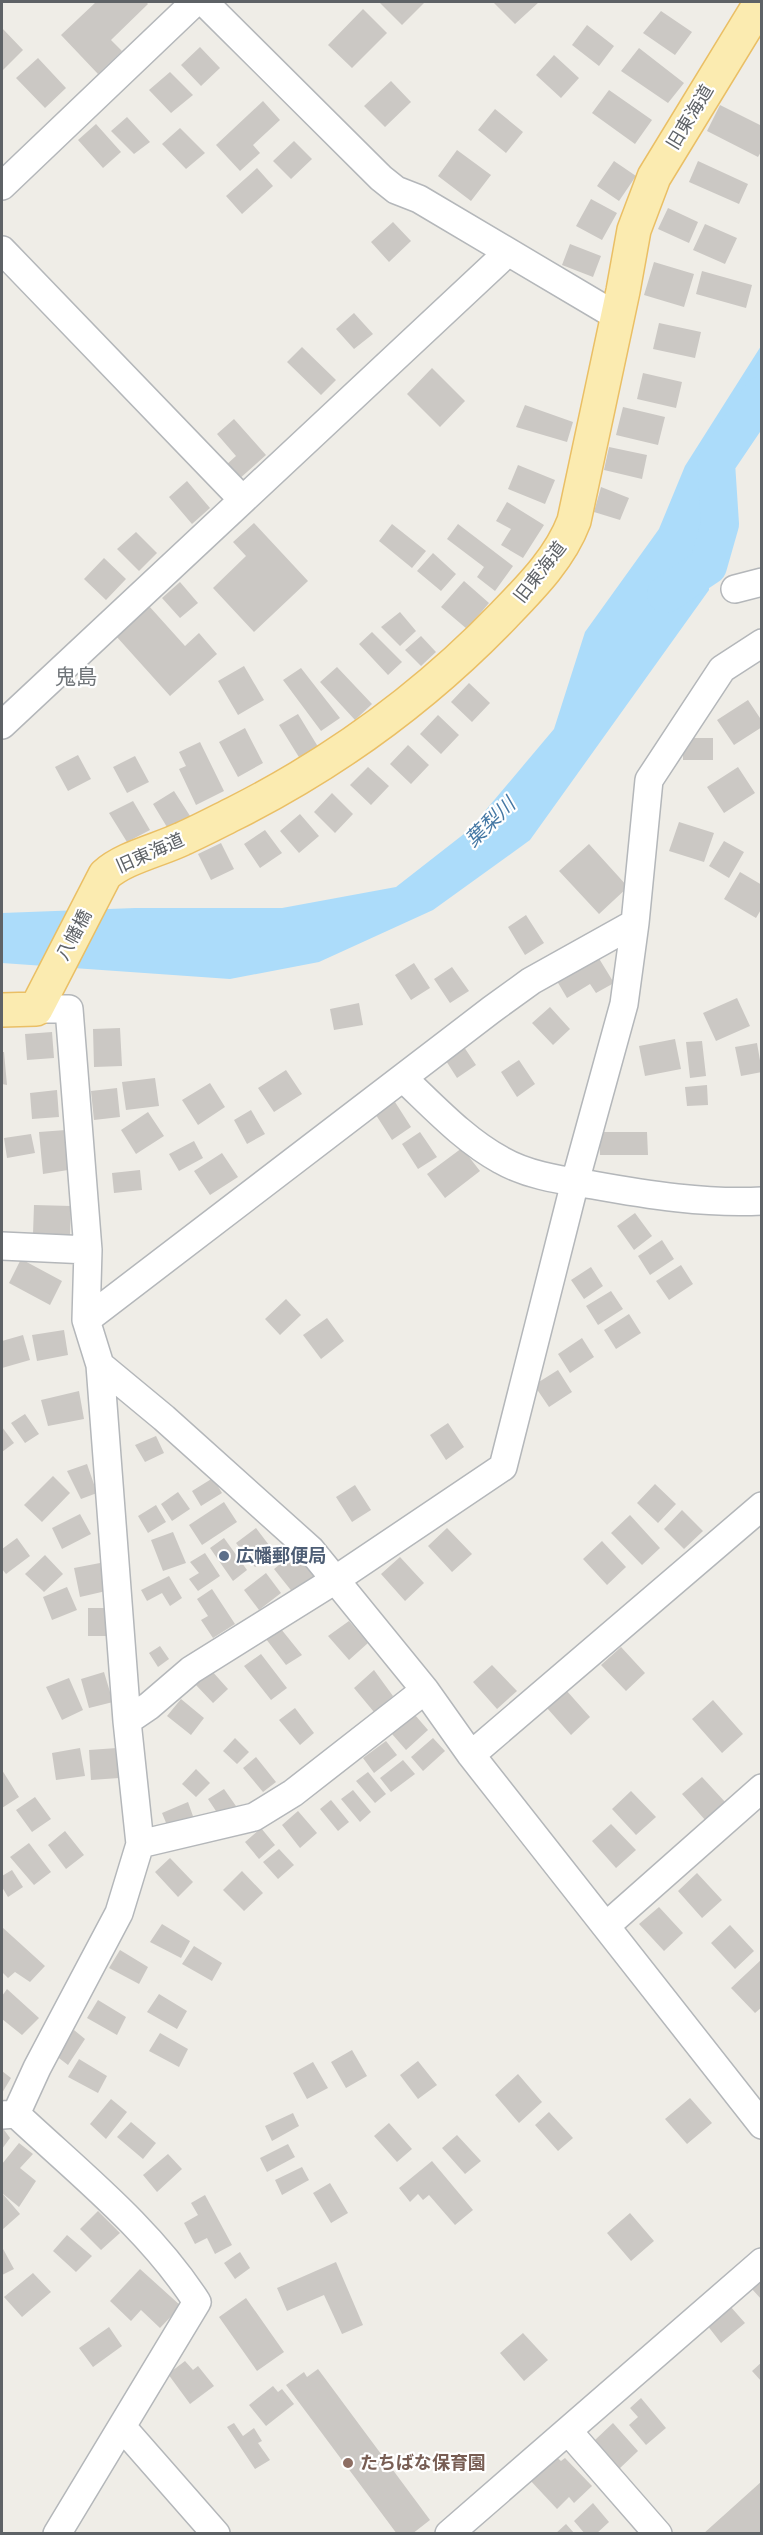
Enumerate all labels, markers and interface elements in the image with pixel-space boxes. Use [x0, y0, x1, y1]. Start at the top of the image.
street label: 旧東海道 [662, 80, 718, 154]
street label: 旧東海道 [509, 537, 571, 607]
district label: 鬼島 [55, 664, 97, 690]
water label: 葉梨川 [460, 791, 521, 851]
street label: 旧東海道 [113, 828, 187, 878]
street label: 八幡橋 [52, 906, 96, 964]
place label: 広幡郵便局 [236, 1545, 326, 1567]
marker: 広幡郵便局 [217, 1549, 231, 1563]
place label: たちばな保育園 [360, 2452, 486, 2474]
marker: たちばな保育園 [341, 2456, 355, 2470]

